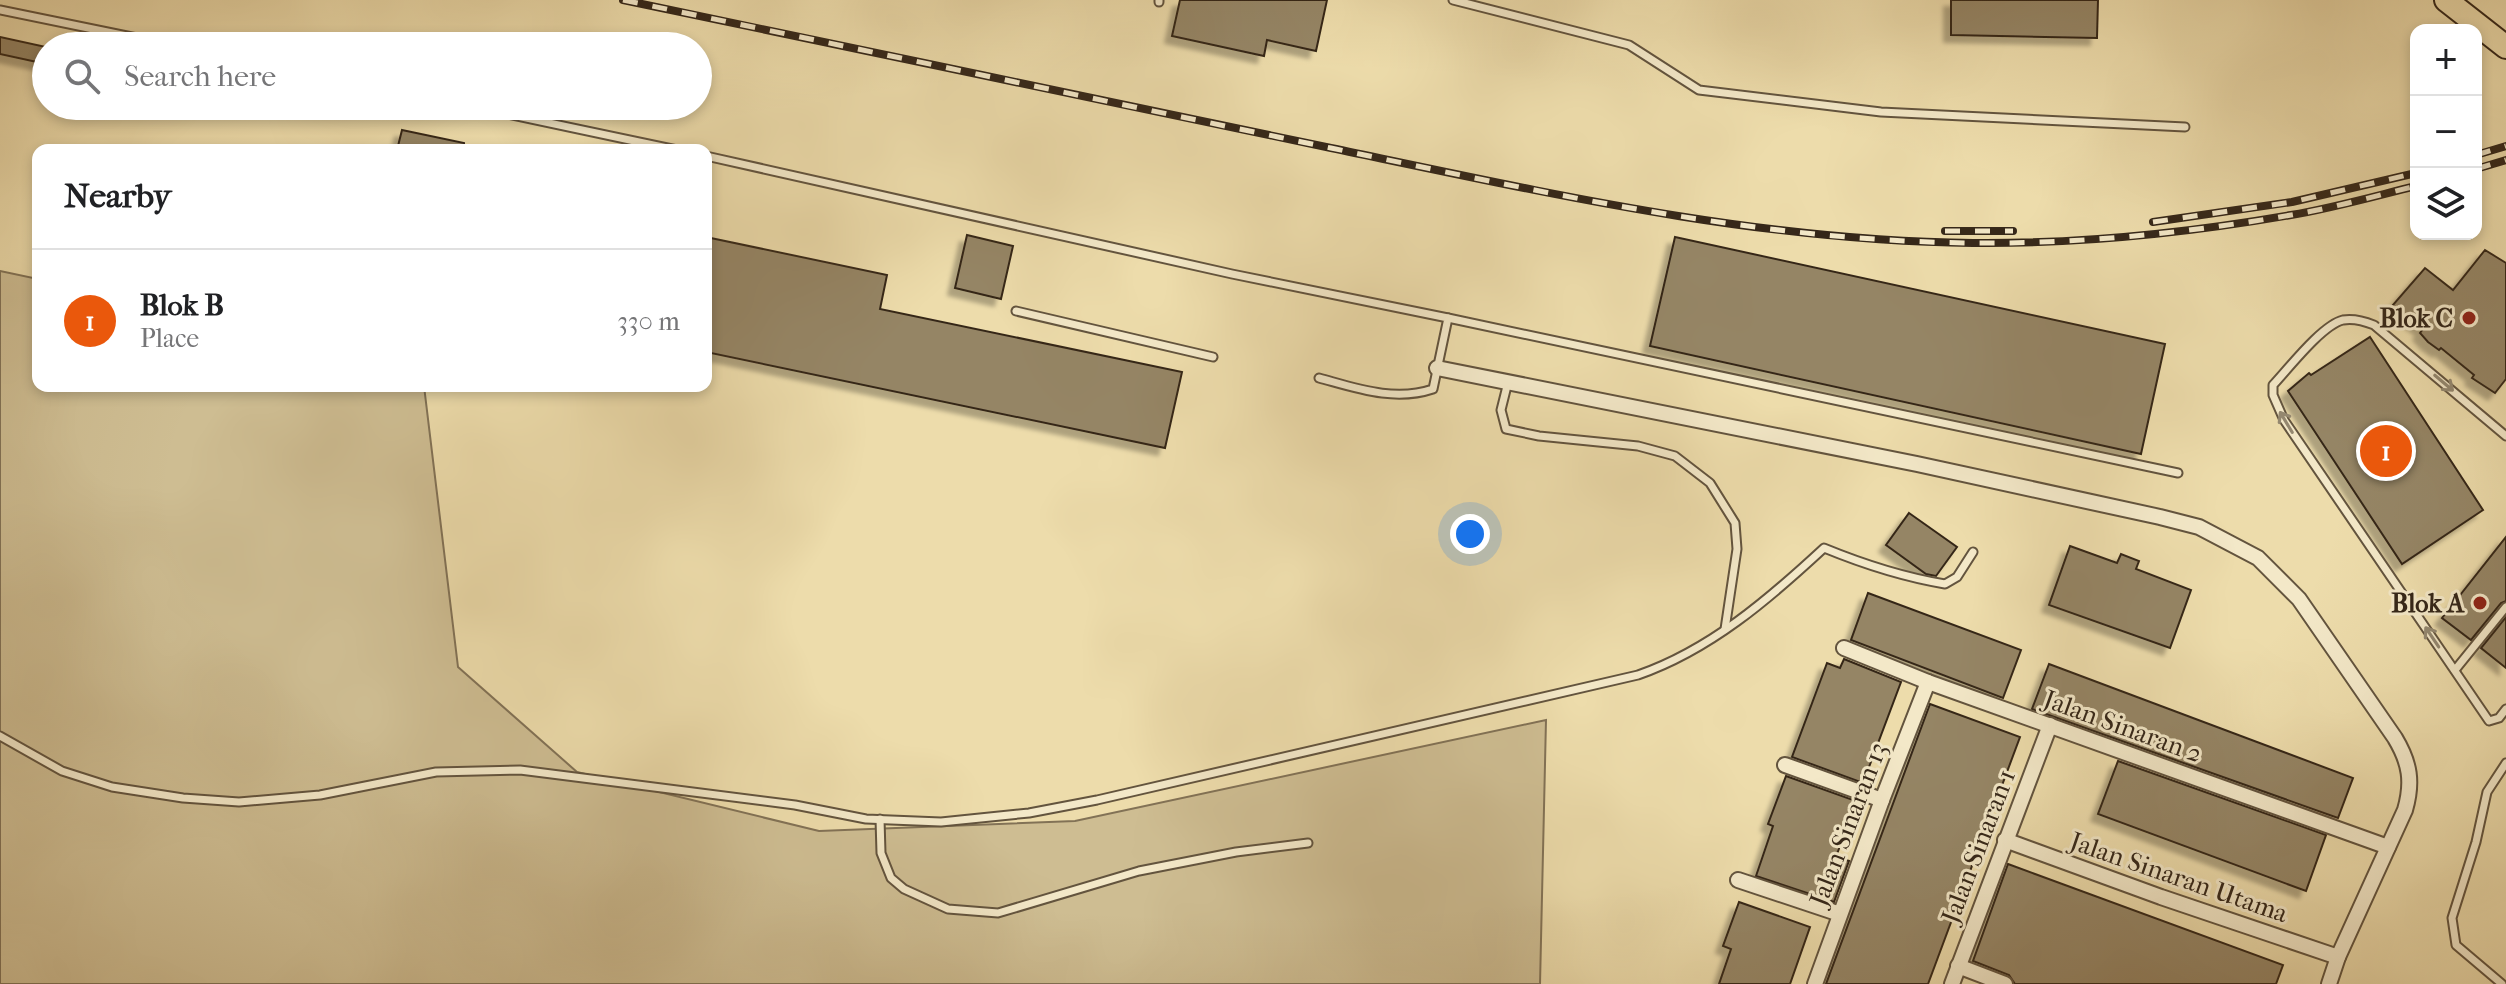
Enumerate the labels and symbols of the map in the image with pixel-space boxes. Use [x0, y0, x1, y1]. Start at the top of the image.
place label: Blok C [2380, 303, 2453, 334]
marker: Blok C [2460, 309, 2478, 327]
one-way arrow [2433, 374, 2453, 392]
one-way arrow [2278, 411, 2294, 434]
pin: 1 [2360, 421, 2412, 481]
your location [1450, 514, 1490, 554]
place label: Blok A [2391, 588, 2465, 619]
marker: Blok A [2471, 594, 2489, 612]
one-way arrow [2424, 627, 2440, 649]
street label: Jalan Sinaran 2 [2037, 683, 2206, 769]
street label: Jalan Sinaran 13 [1802, 738, 1894, 912]
street label: Jalan Sinaran 1 [1934, 765, 2022, 929]
street label: Jalan Sinaran Utama [2064, 825, 2293, 930]

